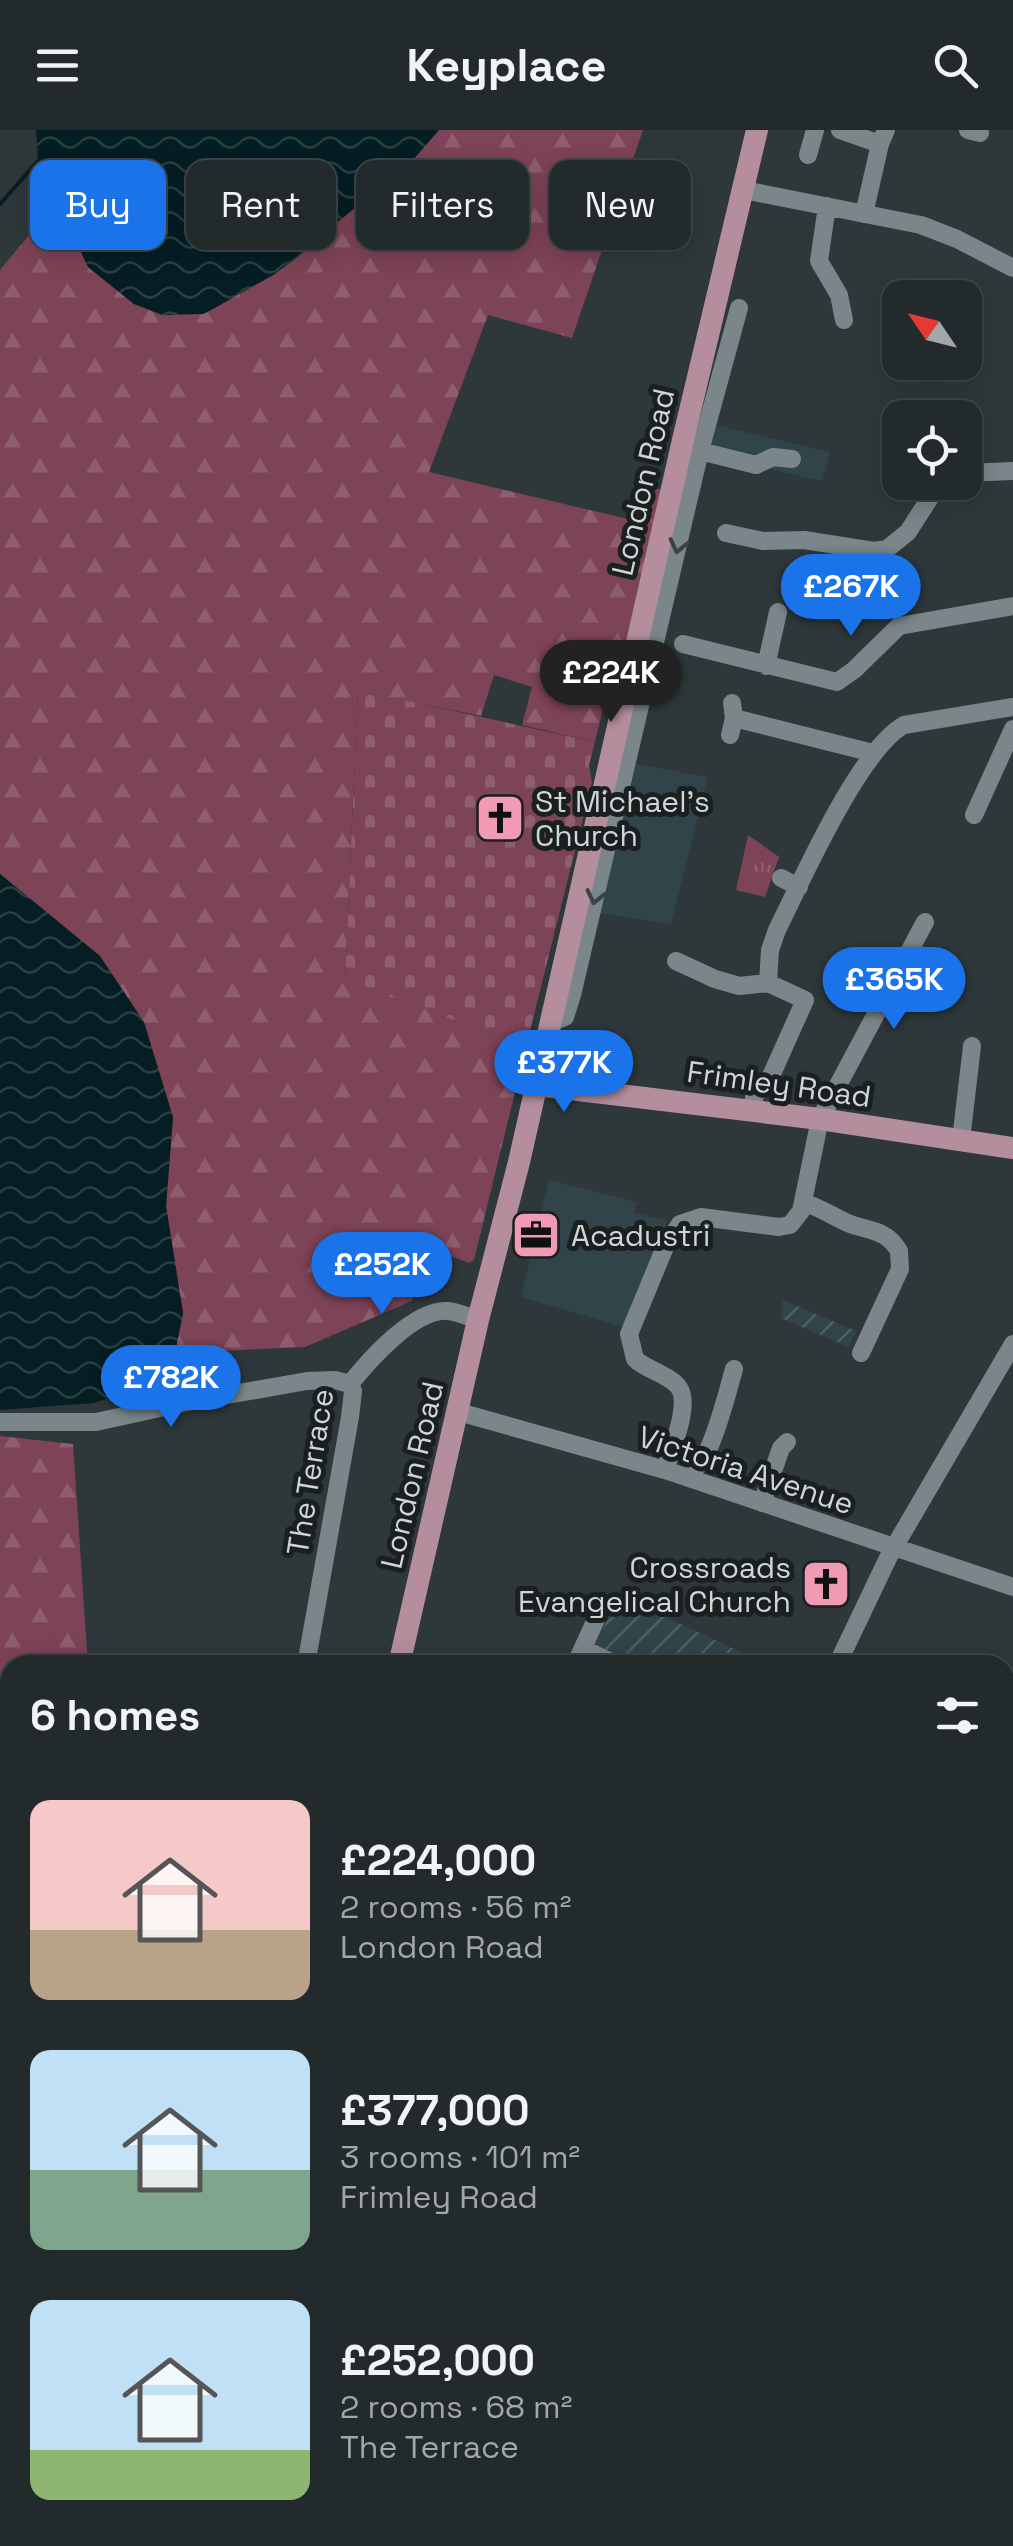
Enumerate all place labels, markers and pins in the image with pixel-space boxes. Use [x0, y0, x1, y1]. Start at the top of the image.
pin: £267K [781, 554, 921, 639]
pin: £224K [541, 640, 681, 725]
place label: St Michael's Church [535, 782, 710, 855]
church icon: St Michael's Church [474, 792, 526, 844]
pin: £365K [824, 947, 964, 1032]
pin: £377K [494, 1030, 634, 1115]
office icon: Acadustri [510, 1209, 562, 1261]
place label: Acadustri [571, 1216, 710, 1255]
pin: £252K [312, 1232, 452, 1317]
pin: £782K [101, 1345, 241, 1430]
place label: Crossroads Evangelical Church [518, 1548, 791, 1621]
church icon: Crossroads Evangelical Church [800, 1558, 852, 1610]

